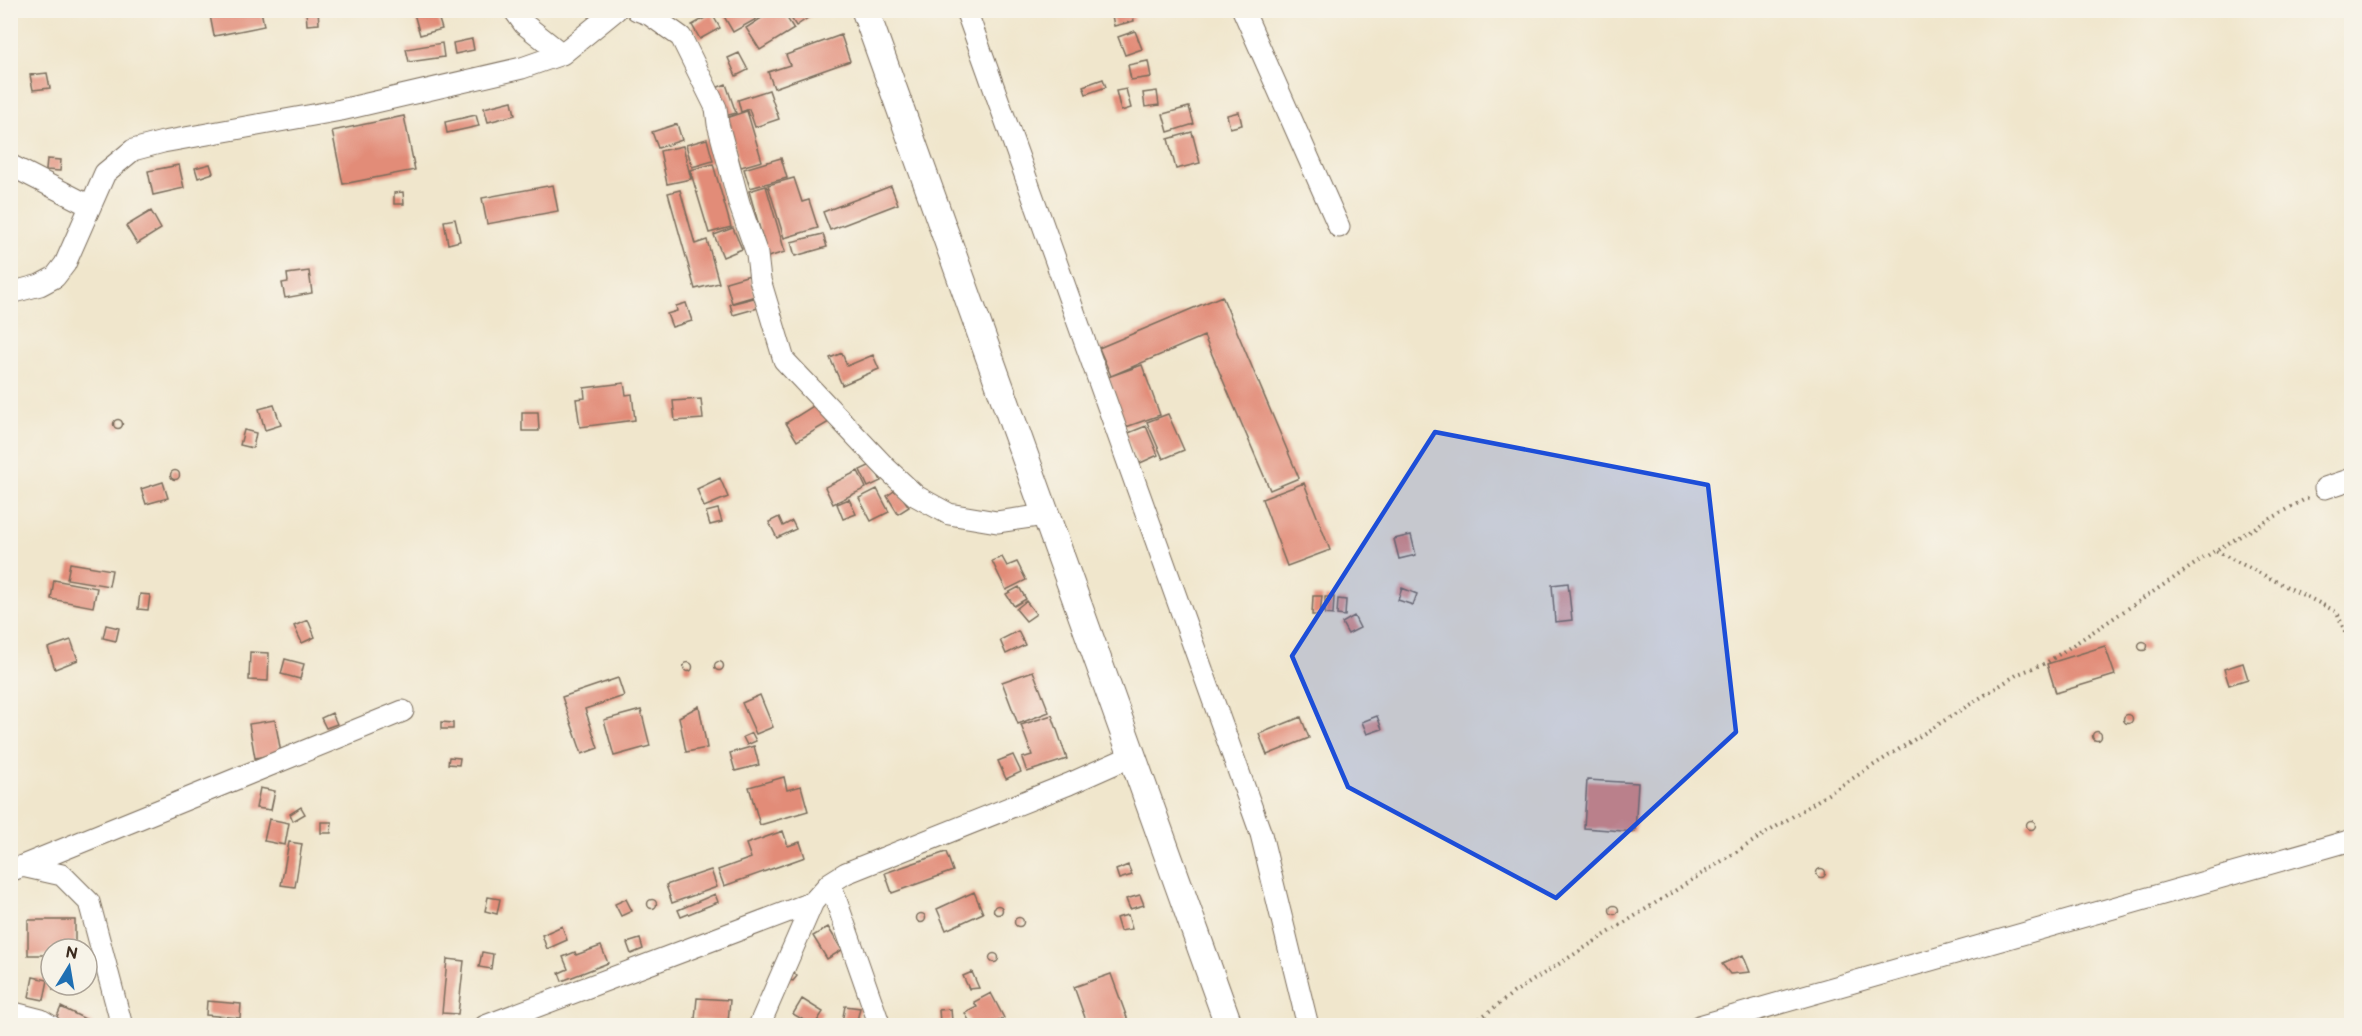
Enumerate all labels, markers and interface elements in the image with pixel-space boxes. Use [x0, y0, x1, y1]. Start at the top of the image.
north arrow [39, 937, 99, 997]
text: N [64, 943, 79, 964]

